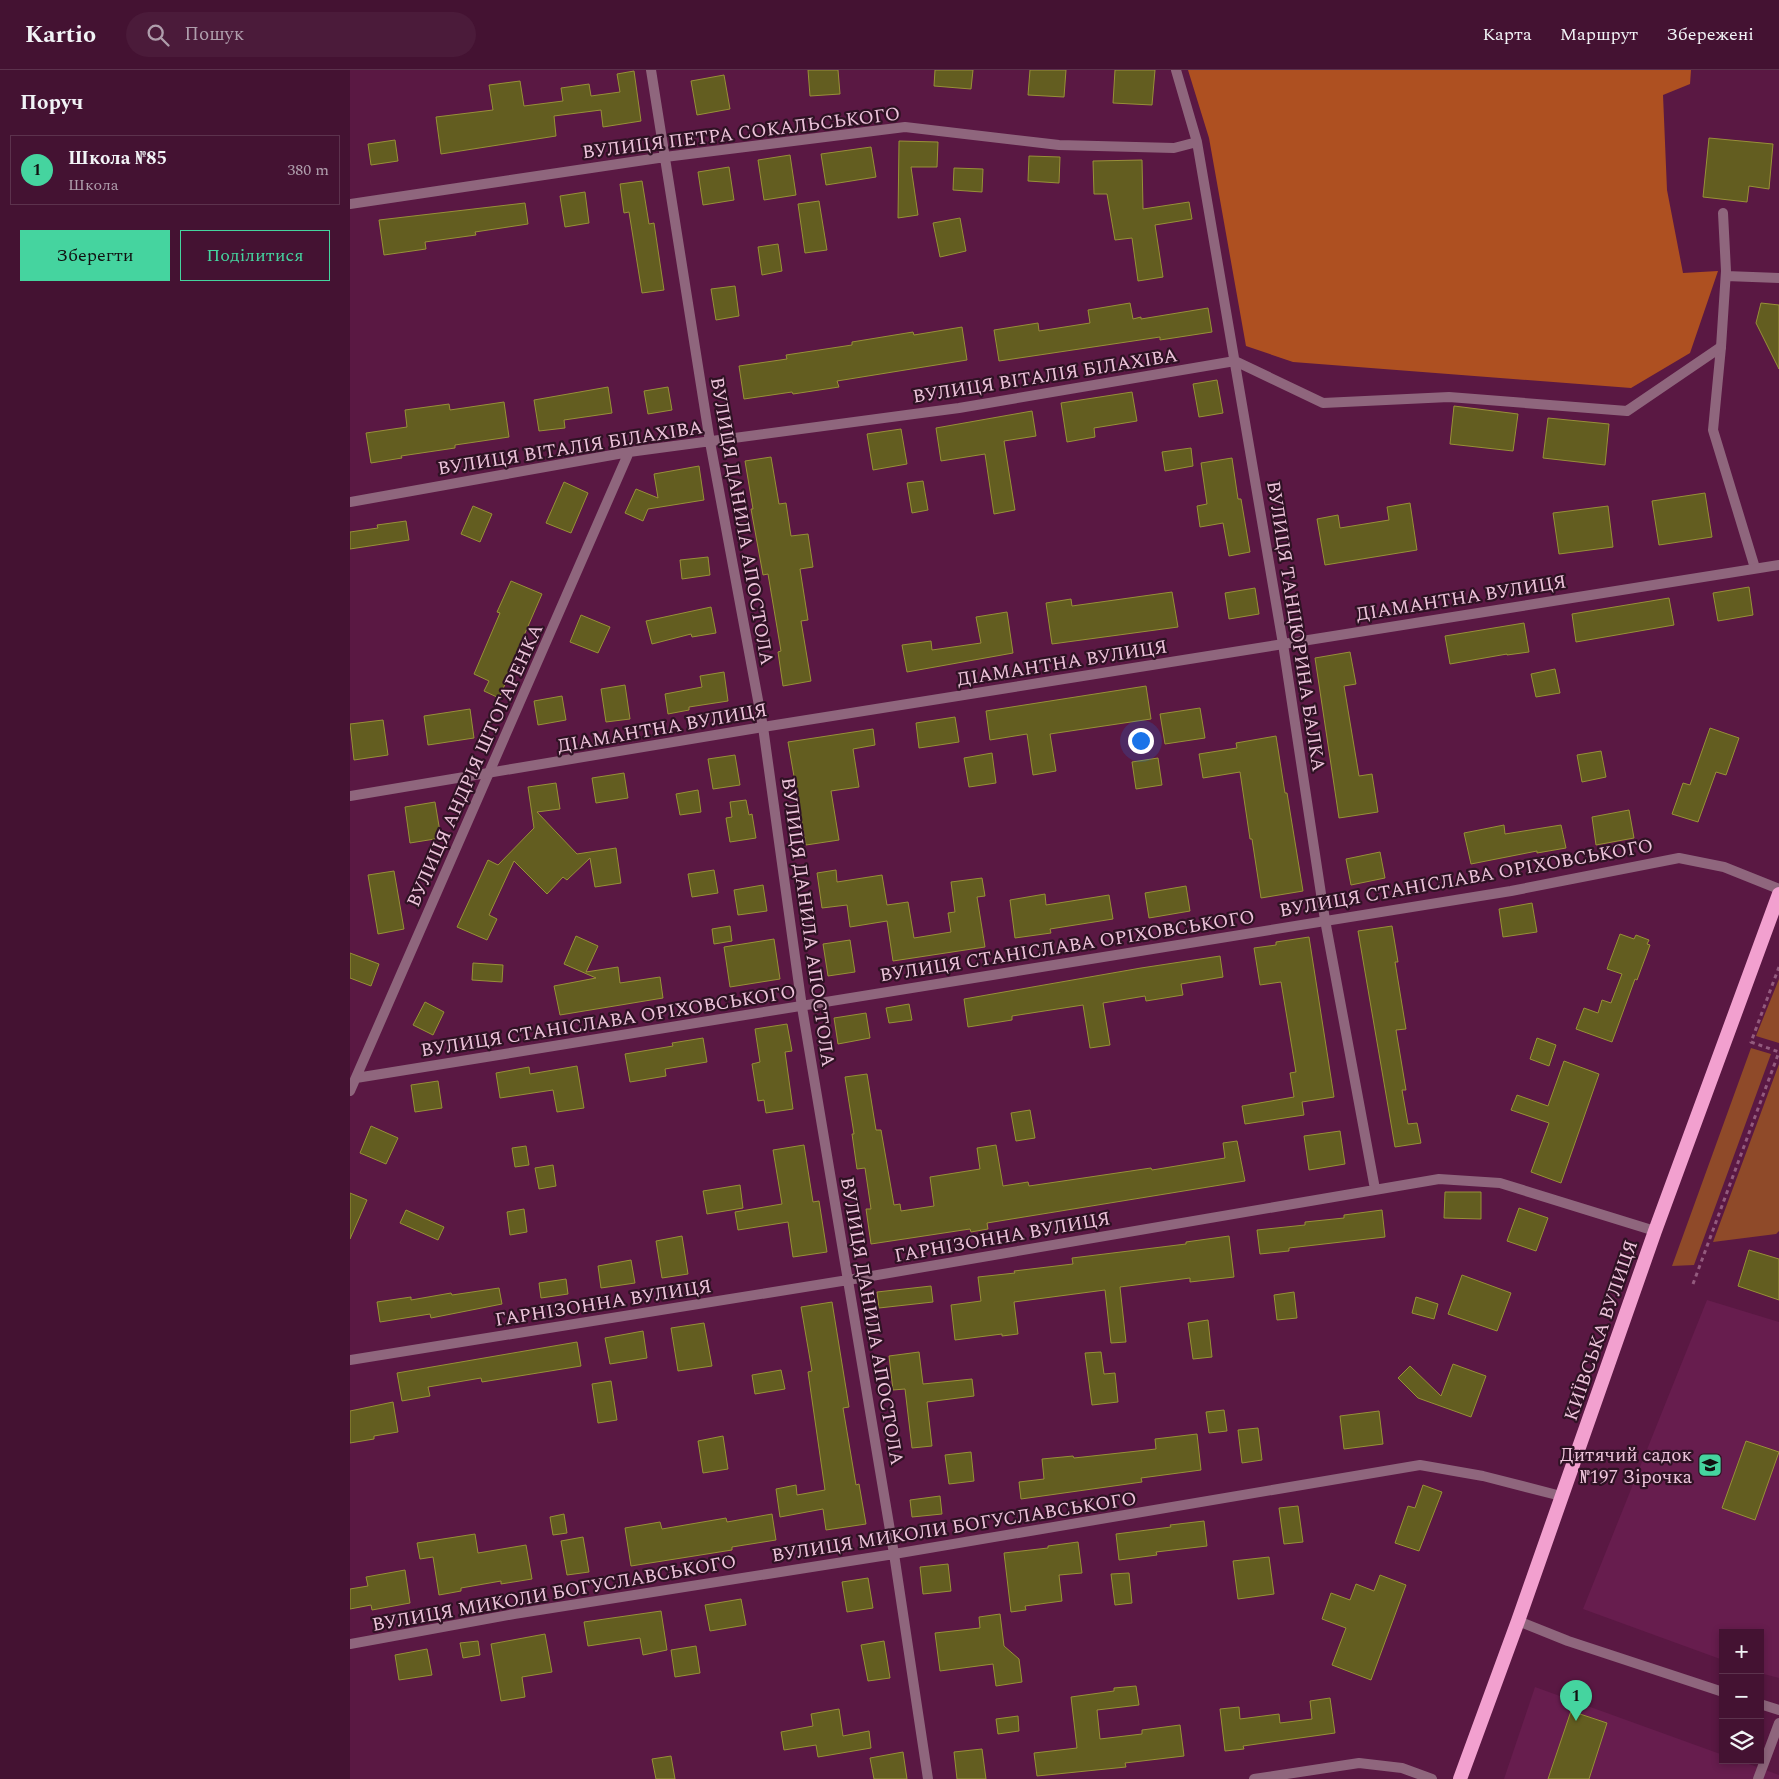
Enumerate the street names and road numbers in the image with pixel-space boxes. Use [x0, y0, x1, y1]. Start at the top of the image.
street label: ВУЛИЦЯ ПЕТРА СОКАЛЬСЬКОГО [580, 100, 902, 167]
street label: ВУЛИЦЯ ВІТАЛІЯ БІЛАХІВА [911, 341, 1180, 412]
street label: ВУЛИЦЯ ДАНИЛА АПОСТОЛА [702, 375, 781, 668]
street label: ВУЛИЦЯ ВІТАЛІЯ БІЛАХІВА [436, 413, 705, 484]
street label: ВУЛИЦЯ ТАНЦЮРИНА БАЛКА [1258, 479, 1333, 774]
street label: ДІАМАНТНА ВУЛИЦЯ [1354, 568, 1569, 629]
street label: ВУЛИЦЯ АНДРІЯ ШТОГАРЕНКА [400, 619, 551, 912]
street label: ДІАМАНТНА ВУЛИЦЯ [955, 633, 1170, 694]
street label: ДІАМАНТНА ВУЛИЦЯ [555, 696, 770, 761]
street label: ВУЛИЦЯ ДАНИЛА АПОСТОЛА [773, 776, 842, 1069]
street label: ВУЛИЦЯ СТАНІСЛАВА ОРІХОВСЬКОГО [1277, 831, 1655, 926]
street label: ВУЛИЦЯ СТАНІСЛАВА ОРІХОВСЬКОГО [878, 902, 1257, 990]
street label: ВУЛИЦЯ СТАНІСЛАВА ОРІХОВСЬКОГО [419, 977, 798, 1065]
street label: ВУЛИЦЯ ДАНИЛА АПОСТОЛА [832, 1175, 911, 1468]
street label: ГАРНІЗОННА ВУЛИЦЯ [892, 1204, 1113, 1271]
street label: КИЇВСЬКА ВУЛИЦЯ [1557, 1236, 1646, 1425]
street label: ГАРНІЗОННА ВУЛИЦЯ [493, 1272, 714, 1335]
street label: ВУЛИЦЯ МИКОЛИ БОГУСЛАВСЬКОГО [770, 1484, 1139, 1571]
street label: ВУЛИЦЯ МИКОЛИ БОГУСЛАВСЬКОГО [370, 1547, 739, 1640]

